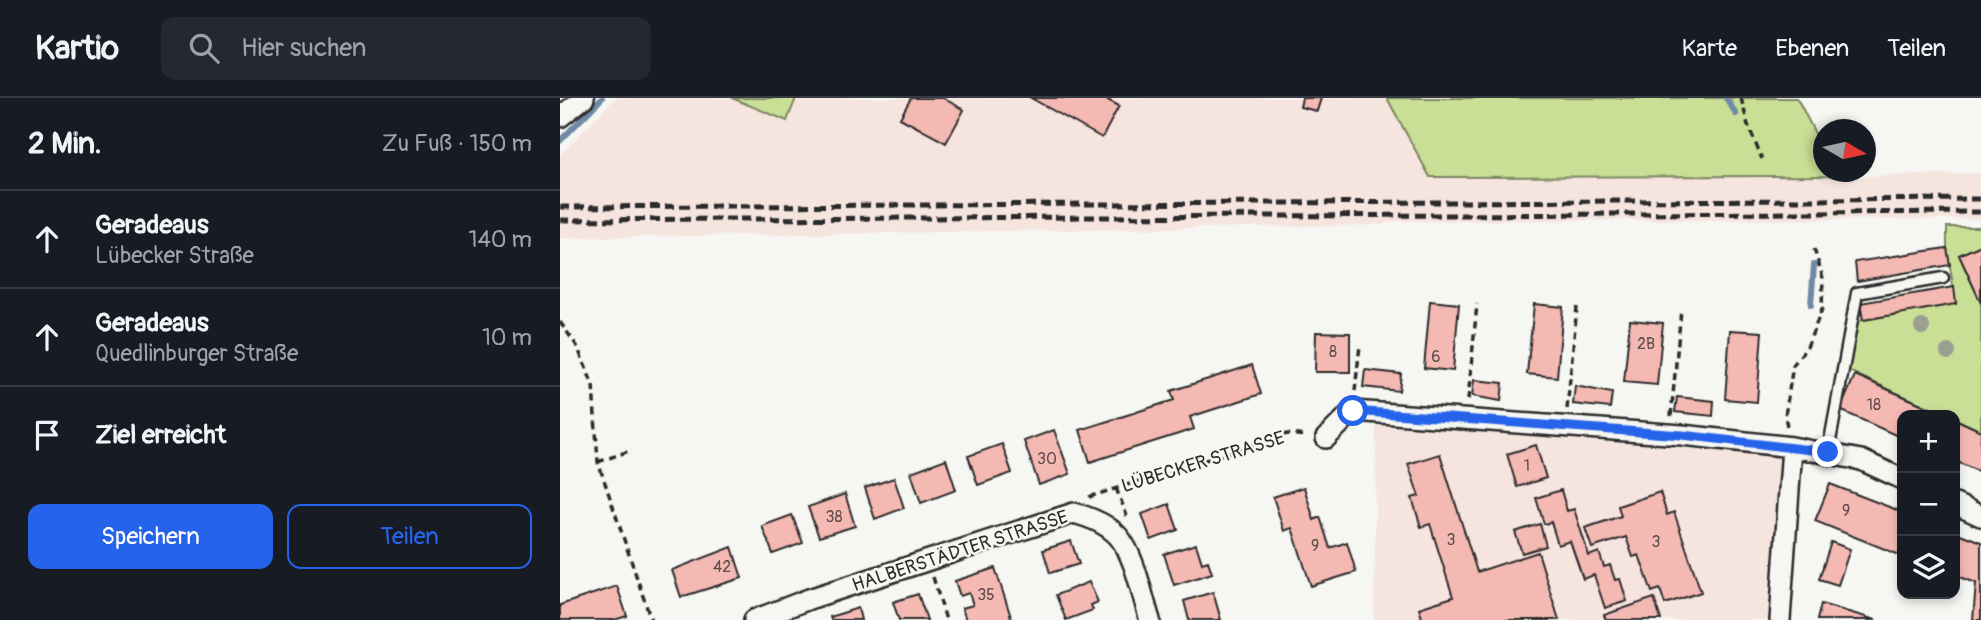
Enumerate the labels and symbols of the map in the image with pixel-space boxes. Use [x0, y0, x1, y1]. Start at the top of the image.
north arrow [1813, 119, 1876, 182]
house number: 2B [1637, 334, 1655, 354]
house number: 8 [1329, 342, 1337, 362]
house number: 6 [1431, 347, 1441, 367]
route start [1337, 395, 1368, 426]
house number: 18 [1867, 395, 1881, 415]
street label: LÜBECKER STRASSE [1118, 426, 1288, 498]
route end [1812, 436, 1843, 467]
house number: 30 [1037, 449, 1057, 469]
house number: 1 [1524, 456, 1530, 476]
house number: 9 [1842, 501, 1850, 521]
street label: HALBERSTÄDTER STRASSE [849, 505, 1071, 597]
house number: 38 [826, 507, 843, 527]
house number: 3 [1447, 530, 1456, 550]
house number: 3 [1652, 532, 1661, 552]
house number: 9 [1311, 536, 1319, 556]
house number: 42 [713, 557, 731, 577]
house number: 35 [977, 585, 995, 605]

